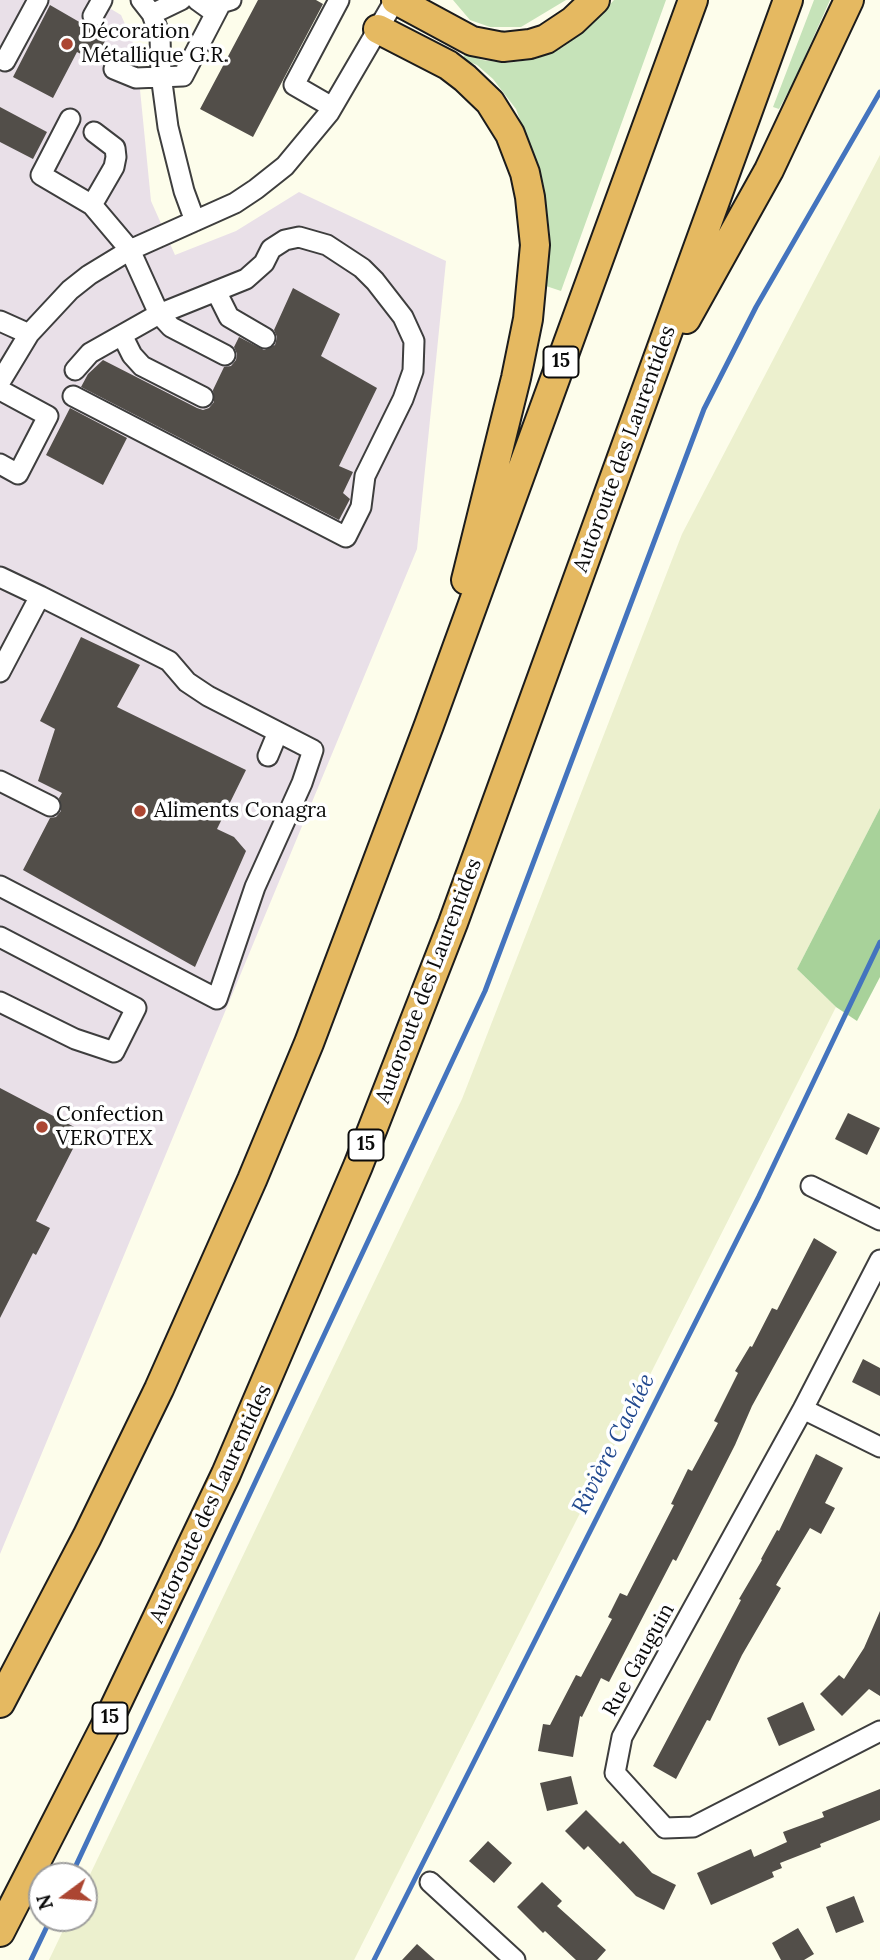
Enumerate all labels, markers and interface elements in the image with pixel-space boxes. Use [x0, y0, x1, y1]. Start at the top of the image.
place label: Décoration Métallique G.R. [81, 19, 229, 69]
marker: Décoration Métallique G.R. [59, 36, 75, 52]
street label: Autoroute des Laurentides [569, 322, 681, 576]
road number: 15 [544, 346, 578, 378]
place label: Aliments Conagra [154, 798, 327, 824]
marker: Aliments Conagra [132, 803, 148, 819]
street label: Autoroute des Laurentides [371, 855, 487, 1107]
place label: Confection VEROTEX [56, 1102, 164, 1152]
marker: Confection VEROTEX [34, 1119, 50, 1135]
road number: 15 [348, 1130, 384, 1161]
water label: Rivière Cachée [567, 1369, 661, 1519]
street label: Autoroute des Laurentides [145, 1381, 277, 1627]
street label: Rue Gauguin [598, 1599, 680, 1721]
road number: 15 [92, 1702, 128, 1734]
north arrow [28, 1862, 98, 1932]
text: N [31, 1892, 58, 1913]

